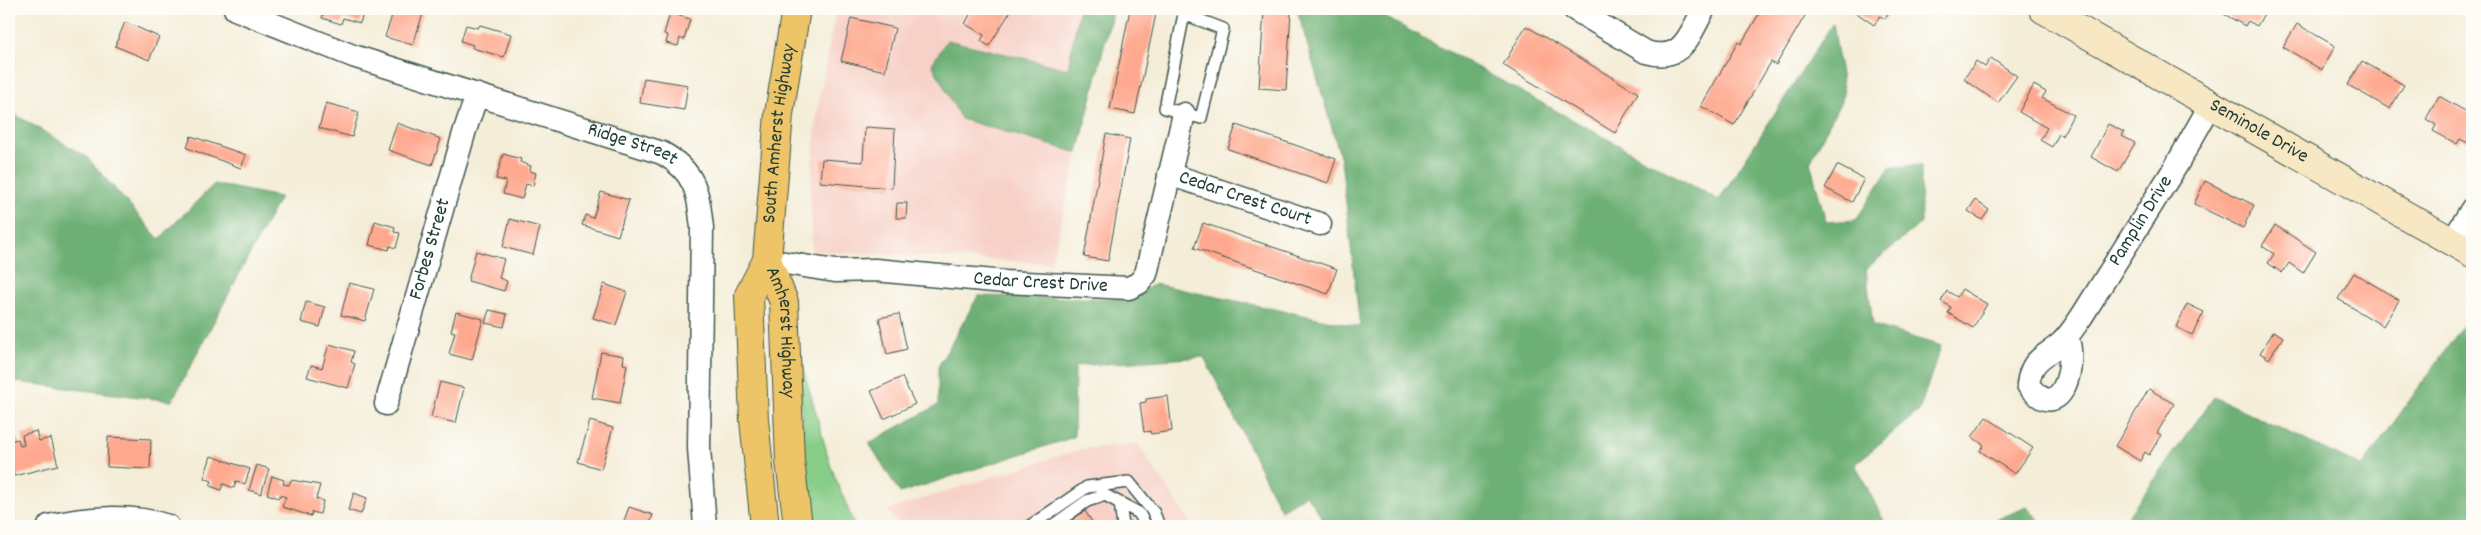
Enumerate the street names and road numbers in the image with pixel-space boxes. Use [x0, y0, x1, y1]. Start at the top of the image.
street label: South Amherst Highway [756, 41, 804, 224]
street label: Seminole Drive [2204, 92, 2313, 171]
street label: Ridge Street [584, 116, 684, 173]
street label: Cedar Crest Court [1175, 164, 1315, 234]
street label: Pamplin Drive [2102, 170, 2181, 272]
street label: Forbes Street [403, 195, 459, 303]
street label: Amherst Highway [757, 263, 802, 399]
street label: Cedar Crest Drive [972, 265, 1109, 301]

